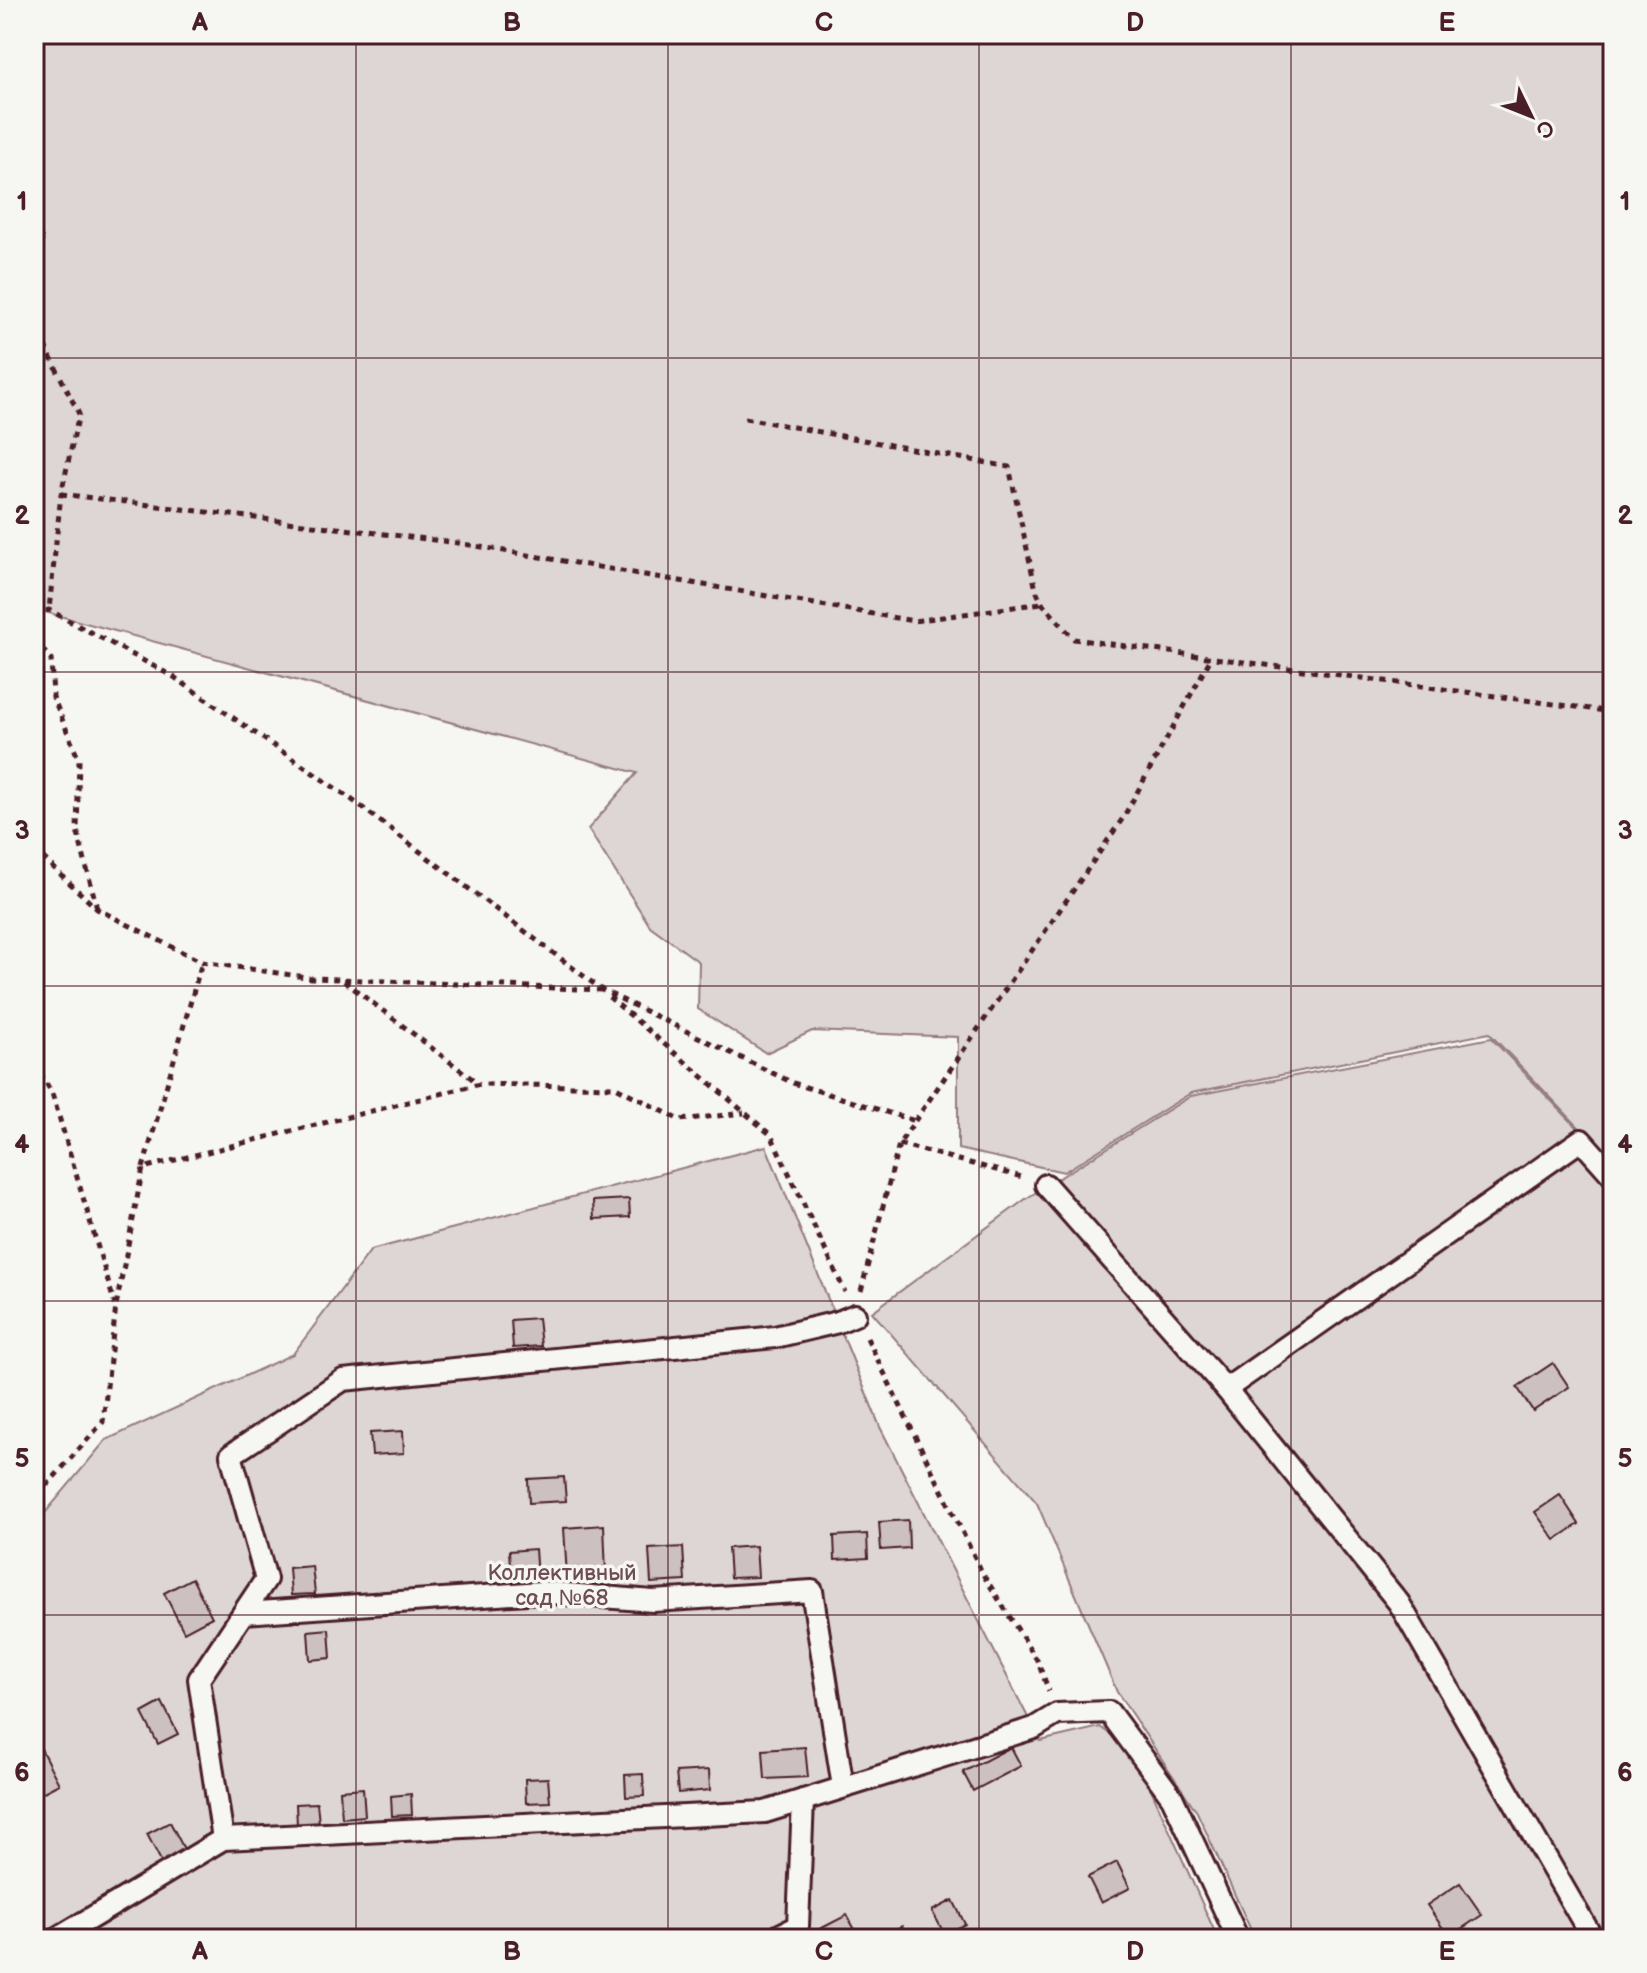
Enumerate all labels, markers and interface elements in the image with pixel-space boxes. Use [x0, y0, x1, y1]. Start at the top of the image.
text: A [191, 8, 208, 39]
text: B [503, 8, 521, 39]
text: C [815, 8, 833, 39]
text: D [1126, 8, 1144, 39]
text: E [1439, 8, 1456, 39]
north arrow [1491, 76, 1571, 156]
text: С [1529, 114, 1560, 143]
text: 1 [17, 187, 27, 218]
text: 1 [1620, 187, 1630, 218]
text: 2 [14, 501, 30, 532]
text: 2 [1617, 501, 1633, 532]
text: 3 [14, 816, 30, 847]
text: 3 [1617, 816, 1633, 847]
text: 4 [14, 1130, 30, 1161]
text: 4 [1617, 1130, 1633, 1161]
text: 5 [14, 1444, 30, 1475]
text: 5 [1617, 1444, 1633, 1475]
park label: Коллективный сад №68 [487, 1560, 637, 1612]
text: 6 [14, 1758, 30, 1789]
text: 6 [1617, 1758, 1633, 1789]
text: A [191, 1937, 208, 1968]
text: B [503, 1937, 521, 1968]
text: C [815, 1937, 833, 1968]
text: D [1126, 1937, 1144, 1968]
text: E [1439, 1937, 1456, 1968]

